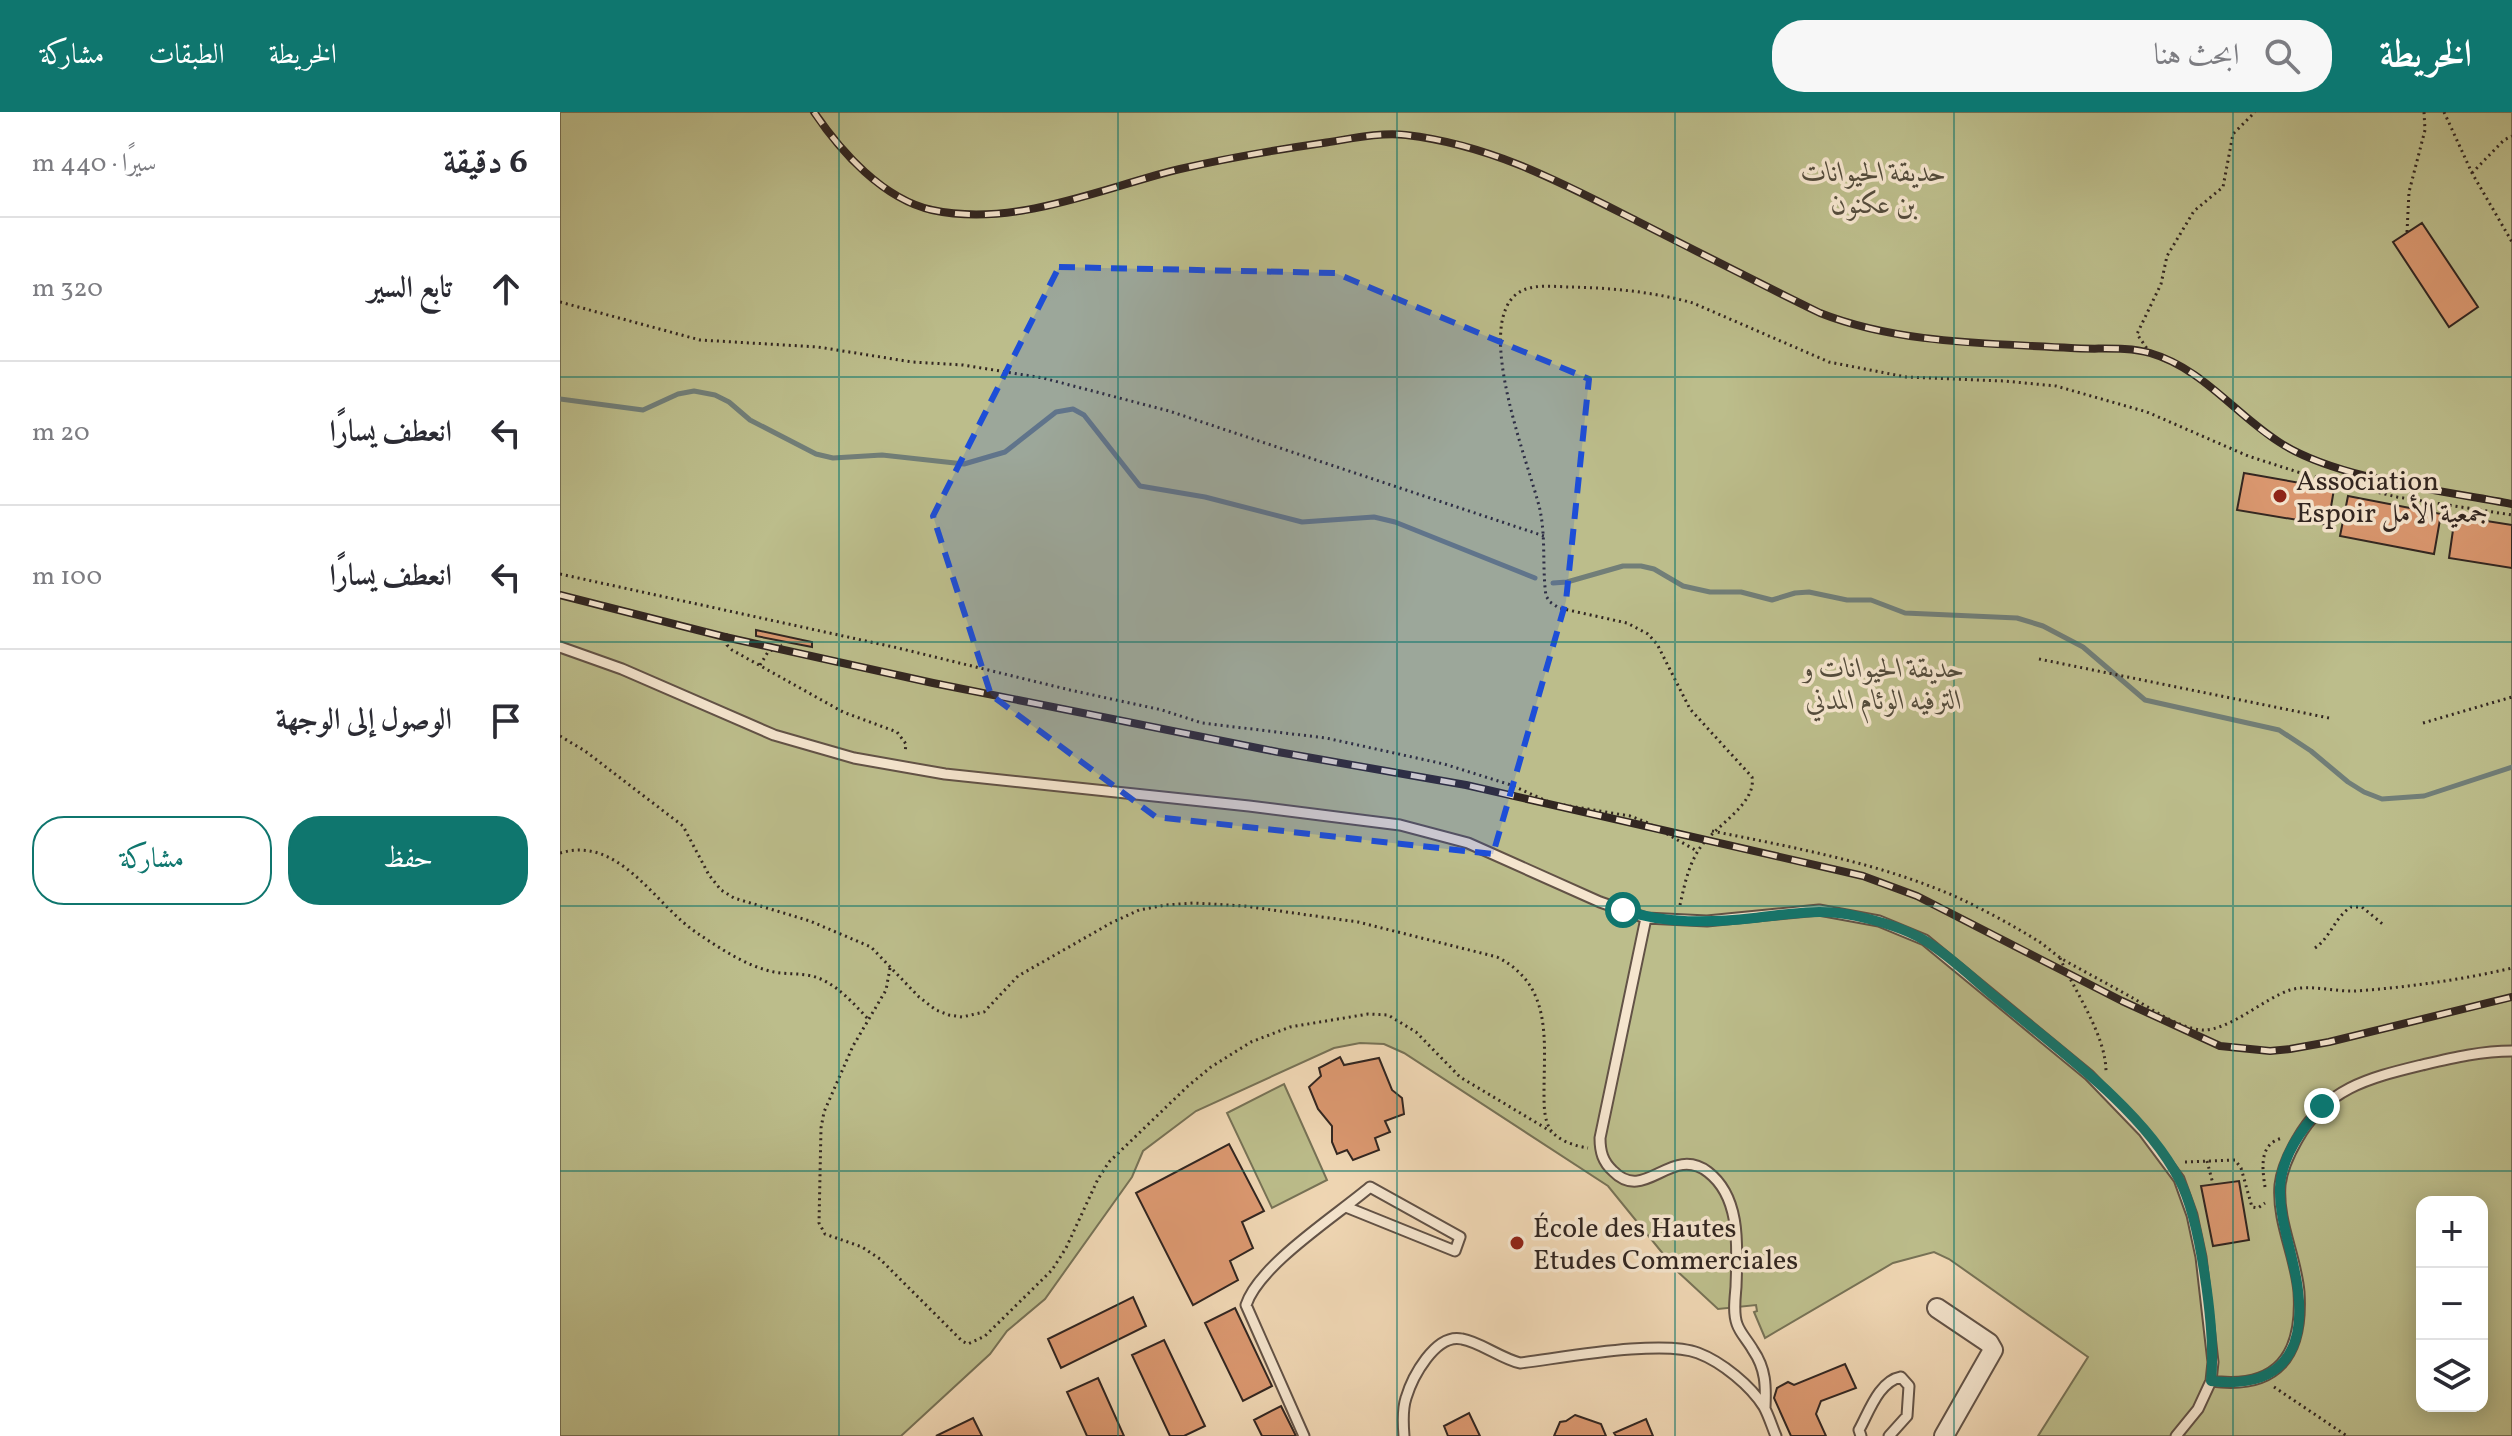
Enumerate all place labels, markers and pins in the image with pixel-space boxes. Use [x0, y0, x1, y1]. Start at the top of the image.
place label: Association Espoir جمعية الأمل [2296, 463, 2488, 534]
marker: Association Espoir جمعية الأمل [2271, 487, 2289, 505]
place label: École des Hautes Etudes Commerciales [1533, 1210, 1798, 1281]
marker: École des Hautes Etudes Commerciales [1508, 1234, 1526, 1252]

